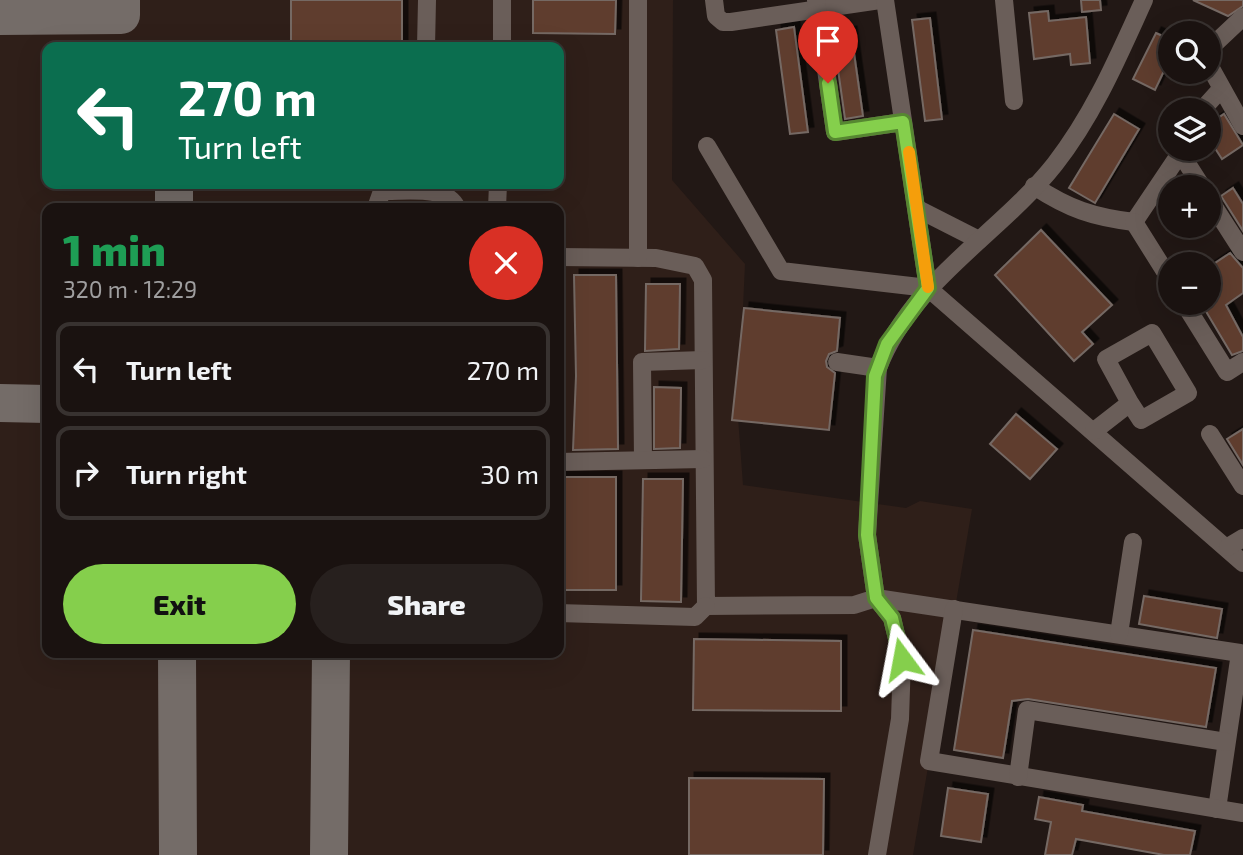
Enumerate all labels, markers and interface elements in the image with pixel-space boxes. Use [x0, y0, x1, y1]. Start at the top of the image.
pin [798, 11, 858, 83]
map controls [1158, 21, 1221, 315]
button: search [1158, 21, 1221, 84]
icon: arrive [809, 22, 847, 60]
text: 270 m [178, 67, 317, 126]
icon: left [63, 70, 154, 161]
button: layers [1158, 98, 1221, 161]
text: Turn left [178, 127, 302, 165]
button: + [1158, 175, 1221, 238]
text: 1 min [63, 224, 166, 274]
button: close [469, 226, 543, 300]
button: − [1158, 252, 1221, 315]
text: 320 m · 12:29 [63, 275, 197, 303]
icon: left [67, 350, 105, 388]
text: Turn left [126, 354, 232, 385]
text: 270 m [467, 354, 539, 385]
icon: right [67, 454, 105, 492]
text: Turn right [126, 458, 247, 489]
text: 30 m [480, 458, 539, 489]
button: Exit [63, 564, 296, 644]
button: Share [310, 564, 543, 644]
position arrow [865, 622, 939, 696]

